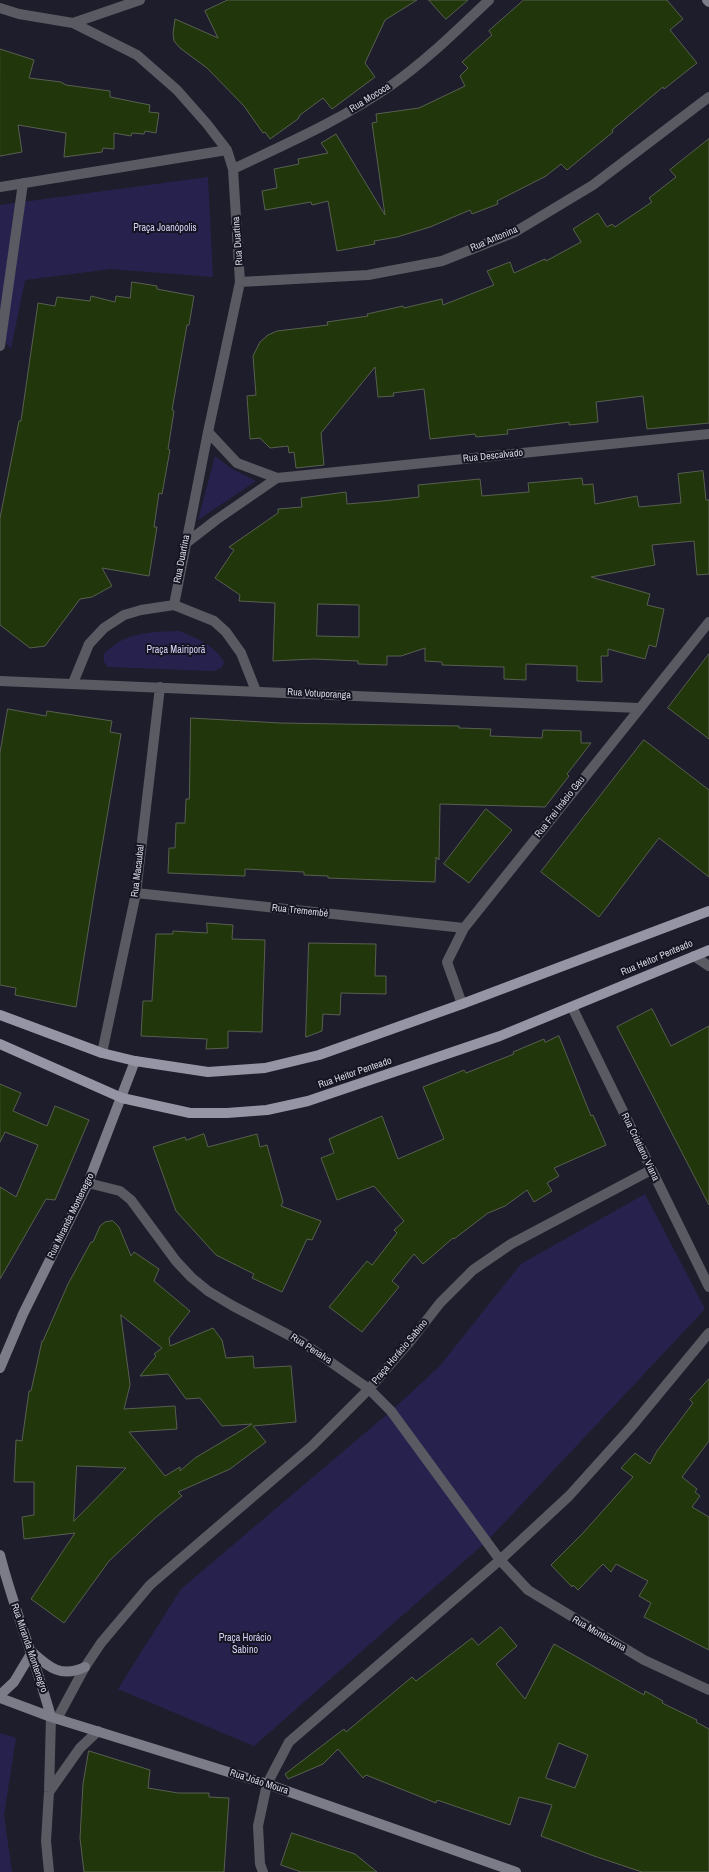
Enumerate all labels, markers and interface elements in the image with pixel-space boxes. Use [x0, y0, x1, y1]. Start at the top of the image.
street label: Rua Mococa [347, 81, 393, 115]
street label: Rua Duartina [230, 216, 246, 266]
park label: Praça Joanópolis [133, 222, 197, 234]
street label: Rua Antonina [469, 224, 519, 254]
street label: Rua Descalvado [462, 447, 524, 465]
street label: Rua Duartina [171, 534, 193, 584]
park label: Praça Mairiporã [147, 644, 205, 656]
street label: Rua Votuporanga [287, 686, 351, 702]
street label: Rua Frei Inácio Gau [532, 774, 588, 840]
street label: Rua Macaubal [129, 844, 147, 898]
street label: Rua Tremembé [271, 902, 329, 920]
street label: Rua Heitor Penteado [619, 937, 695, 979]
street label: Rua Heitor Penteado [317, 1055, 393, 1091]
street label: Rua Cristiano Viana [618, 1111, 662, 1183]
street label: Rua Miranda Montenegro [45, 1171, 97, 1261]
street label: Praça Horácio Sabino [369, 1317, 431, 1387]
street label: Rua Penalva [288, 1331, 334, 1367]
street label: Rua Miranda Montenegro [8, 1602, 50, 1694]
street label: Rua Montezuma [570, 1614, 628, 1654]
park label: Praça Horácio Sabino [219, 1632, 271, 1656]
street label: Rua João Moura [228, 1767, 290, 1797]

